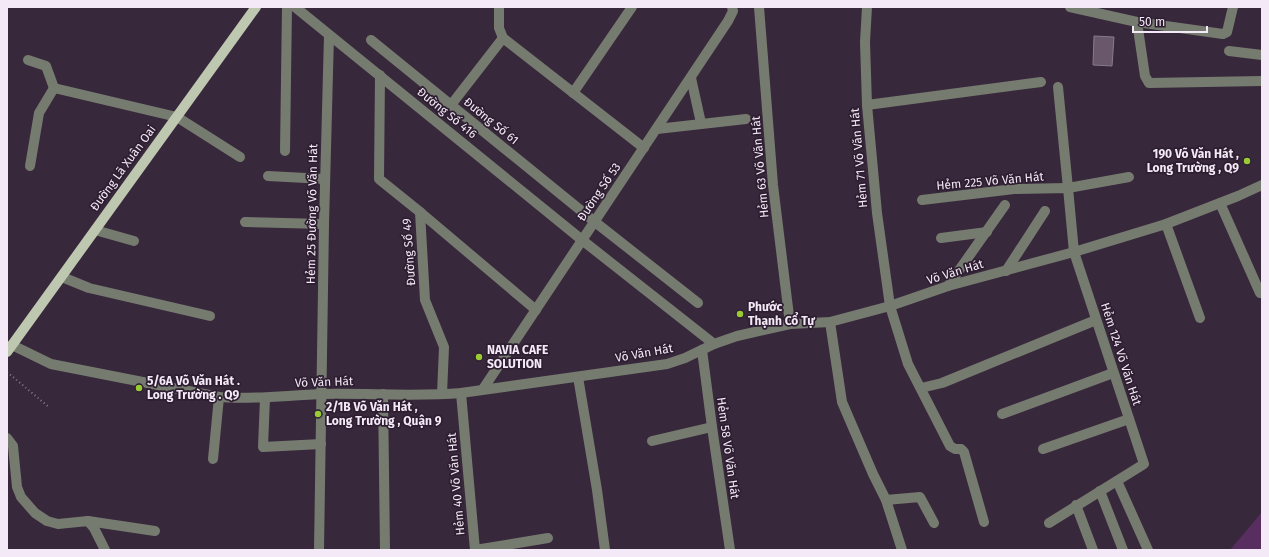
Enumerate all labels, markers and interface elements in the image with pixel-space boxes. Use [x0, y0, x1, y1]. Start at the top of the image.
scale bar [1133, 8, 1207, 34]
text: 50 m [1139, 15, 1165, 29]
street label: Đường Số 416 [414, 84, 480, 141]
street label: Đường Số 61 [461, 94, 522, 147]
street label: Hẻm 71 Võ Văn Hát [848, 107, 870, 209]
street label: Hẻm 63 Võ Văn Hát [749, 115, 771, 218]
street label: Đường Lã Xuân Oai [87, 123, 159, 213]
street label: Hẻm 25 Đường Võ Văn Hát [304, 143, 320, 284]
place label: 190 Võ Văn Hát , Long Trường , Q9 [1147, 147, 1239, 175]
marker: 190 Võ Văn Hát , Long Trường , Q9 [1242, 156, 1252, 166]
street label: Đường Số 53 [574, 160, 624, 224]
street label: Hẻm 225 Võ Văn Hát [936, 169, 1045, 193]
street label: Đường Số 49 [399, 218, 418, 286]
street label: Võ Văn Hát [925, 257, 986, 287]
place label: Phước Thạnh Cổ Tự [748, 300, 815, 328]
street label: Hẻm 124 Võ Văn Hát [1098, 301, 1144, 408]
marker: Phước Thạnh Cổ Tự [735, 309, 745, 319]
street label: Võ Văn Hát [614, 341, 675, 365]
place label: NAVIA CAFE SOLUTION [487, 343, 548, 371]
marker: NAVIA CAFE SOLUTION [474, 352, 484, 362]
place label: 5/6A Võ Văn Hát . Long Trường . Q9 [147, 374, 240, 402]
street label: Võ Văn Hát [295, 374, 354, 390]
marker: 5/6A Võ Văn Hát . Long Trường . Q9 [134, 383, 144, 393]
street label: Hẻm 58 Võ Văn Hát [714, 396, 742, 500]
place label: 2/1B Võ Văn Hát , Long Trường , Quận 9 [326, 400, 442, 428]
marker: 2/1B Võ Văn Hát , Long Trường , Quận 9 [313, 409, 323, 419]
street label: Hẻm 40 Võ Văn Hát [444, 431, 467, 536]

